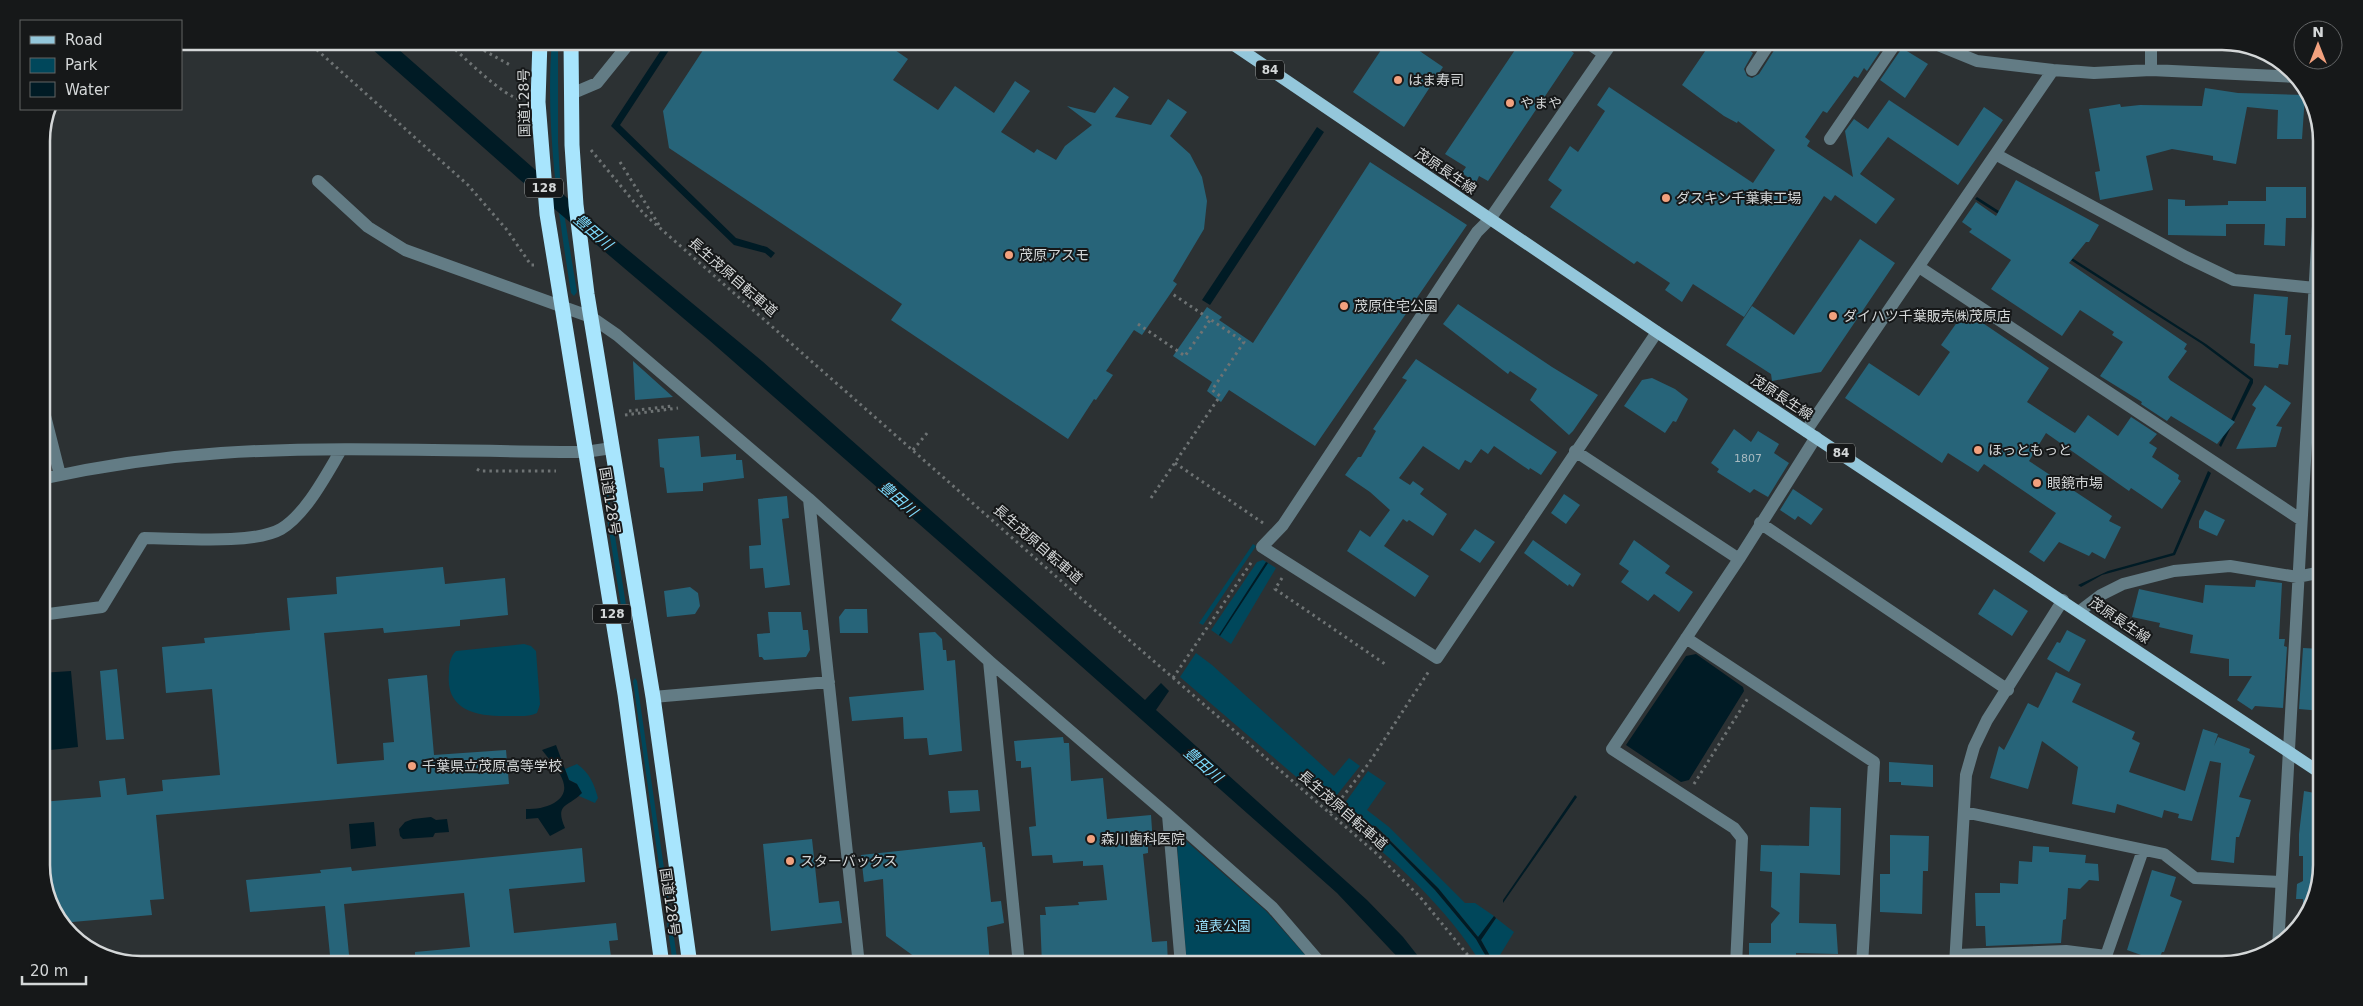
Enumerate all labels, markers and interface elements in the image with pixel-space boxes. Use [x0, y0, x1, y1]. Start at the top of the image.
legend [20, 20, 182, 110]
north arrow [2293, 20, 2343, 70]
text: N [2312, 24, 2324, 40]
text: Road [65, 31, 103, 49]
text: Park [65, 56, 98, 74]
road number: 84 [1256, 60, 1284, 80]
street label: 国道128号 [515, 68, 533, 138]
place label: はま寿司 [1408, 72, 1464, 88]
marker: はま寿司 [1392, 74, 1404, 86]
text: Water [65, 81, 110, 99]
place label: やまや [1520, 95, 1562, 111]
marker: やまや [1504, 97, 1516, 109]
street label: 茂原長生線 [1413, 145, 1479, 197]
road number: 128 [525, 178, 563, 198]
place label: ダスキン千葉東工場 [1676, 190, 1802, 206]
marker: ダスキン千葉東工場 [1660, 192, 1672, 204]
water label: 豊田川 [570, 210, 617, 255]
street label: 長生茂原自転車道 [685, 234, 781, 320]
place label: 茂原アスモ [1019, 247, 1089, 263]
marker: 茂原アスモ [1003, 249, 1015, 261]
place label: 茂原住宅公園 [1354, 298, 1438, 314]
marker: 茂原住宅公園 [1338, 300, 1350, 312]
place label: ダイハツ千葉販売㈱茂原店 [1843, 308, 2011, 324]
marker: ダイハツ千葉販売㈱茂原店 [1827, 310, 1839, 322]
street label: 茂原長生線 [1748, 371, 1816, 423]
place label: ほっともっと [1988, 442, 2072, 458]
road number: 84 [1827, 443, 1855, 462]
marker: ほっともっと [1972, 444, 1984, 456]
house number: 1807 [1734, 452, 1762, 465]
street label: 国道128号 [597, 466, 623, 536]
place label: 眼鏡市場 [2047, 475, 2103, 491]
water label: 豊田川 [875, 477, 922, 522]
marker: 眼鏡市場 [2031, 477, 2043, 489]
street label: 長生茂原自転車道 [990, 501, 1086, 587]
street label: 茂原長生線 [2087, 594, 2153, 646]
road number: 128 [593, 604, 631, 624]
water label: 豊田川 [1180, 743, 1227, 788]
place label: 千葉県立茂原高等学校 [422, 758, 562, 774]
marker: 千葉県立茂原高等学校 [406, 760, 418, 772]
street label: 長生茂原自転車道 [1295, 767, 1391, 853]
place label: 森川歯科医院 [1101, 831, 1185, 847]
marker: 森川歯科医院 [1085, 833, 1097, 845]
place label: スターバックス [800, 853, 897, 869]
marker: スターバックス [784, 855, 796, 867]
street label: 国道128号 [657, 867, 683, 937]
park label: 道表公園 [1195, 918, 1251, 934]
scale bar [22, 954, 86, 986]
text: 20 m [30, 962, 68, 980]

